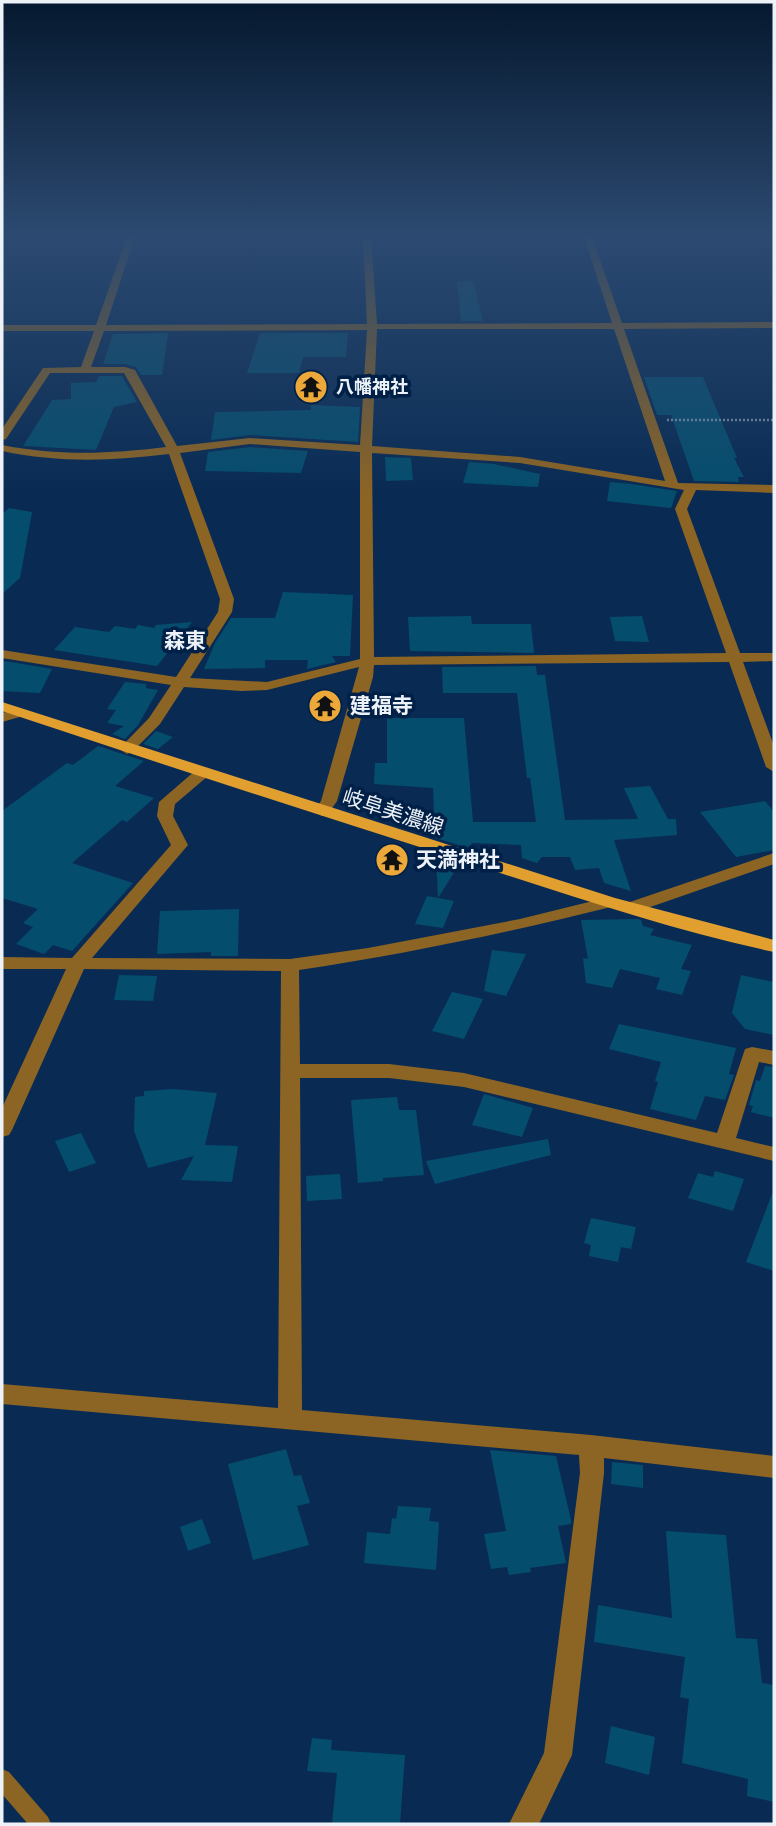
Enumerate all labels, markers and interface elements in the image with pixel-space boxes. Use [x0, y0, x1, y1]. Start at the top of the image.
temple icon: 八幡神社 [292, 368, 330, 406]
place label: 八幡神社 [336, 374, 408, 399]
district label: 森東 [164, 626, 206, 655]
temple icon: 建福寺 [306, 687, 344, 725]
place label: 建福寺 [350, 691, 413, 720]
street label: 岐阜美濃線 [339, 782, 448, 842]
temple icon: 天満神社 [373, 841, 411, 879]
place label: 天満神社 [416, 845, 500, 874]

